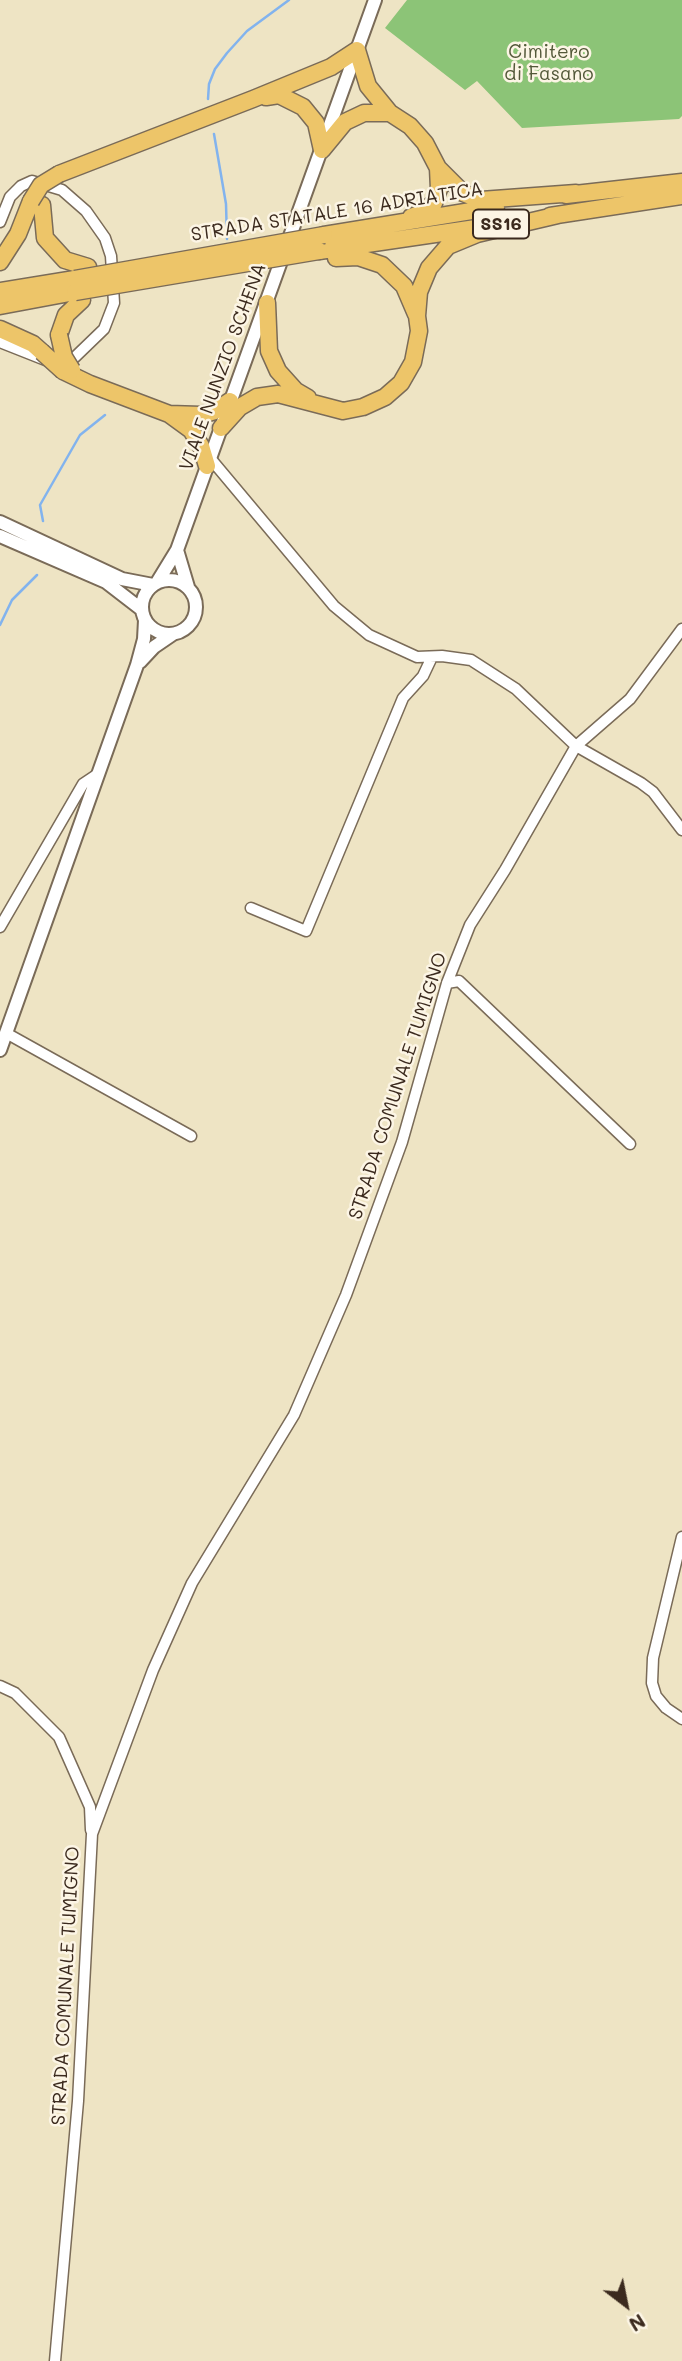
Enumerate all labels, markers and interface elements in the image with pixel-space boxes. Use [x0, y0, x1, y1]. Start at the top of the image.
park label: Cimitero di Fasano [504, 41, 594, 85]
street label: STRADA STATALE 16 ADRIATICA [189, 178, 485, 246]
road number: SS16 [473, 210, 529, 238]
street label: VIALE NUNZIO SCHENA [175, 260, 271, 474]
street label: STRADA COMUNALE TUMIGNO [344, 950, 452, 1222]
street label: STRADA COMUNALE TUMIGNO [47, 1846, 85, 2126]
north arrow [591, 2270, 661, 2340]
text: N [625, 2309, 650, 2338]

